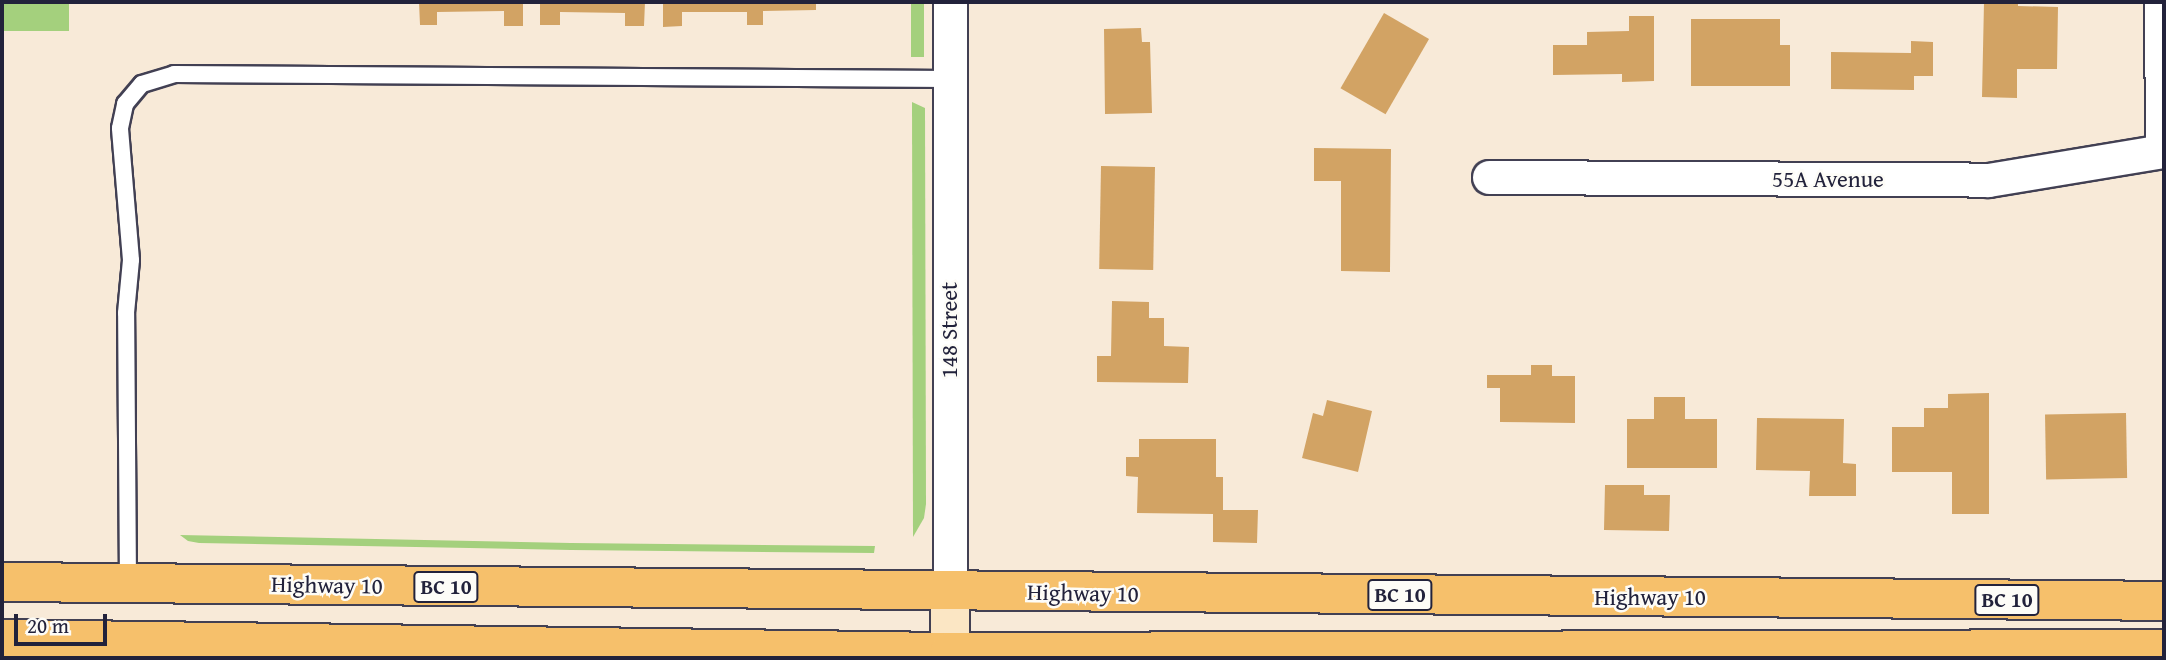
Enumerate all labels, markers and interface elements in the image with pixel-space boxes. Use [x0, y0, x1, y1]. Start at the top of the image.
street label: 55A Avenue [1772, 165, 1884, 193]
street label: 148 Street [935, 282, 963, 378]
street label: Highway 10 [271, 570, 383, 600]
road number: BC 10 [413, 570, 479, 604]
street label: Highway 10 [1027, 578, 1139, 608]
road number: BC 10 [1367, 578, 1433, 612]
road number: BC 10 [1974, 582, 2040, 618]
street label: Highway 10 [1594, 583, 1706, 611]
scale bar [18, 600, 110, 644]
text: 20 m [27, 610, 69, 641]

